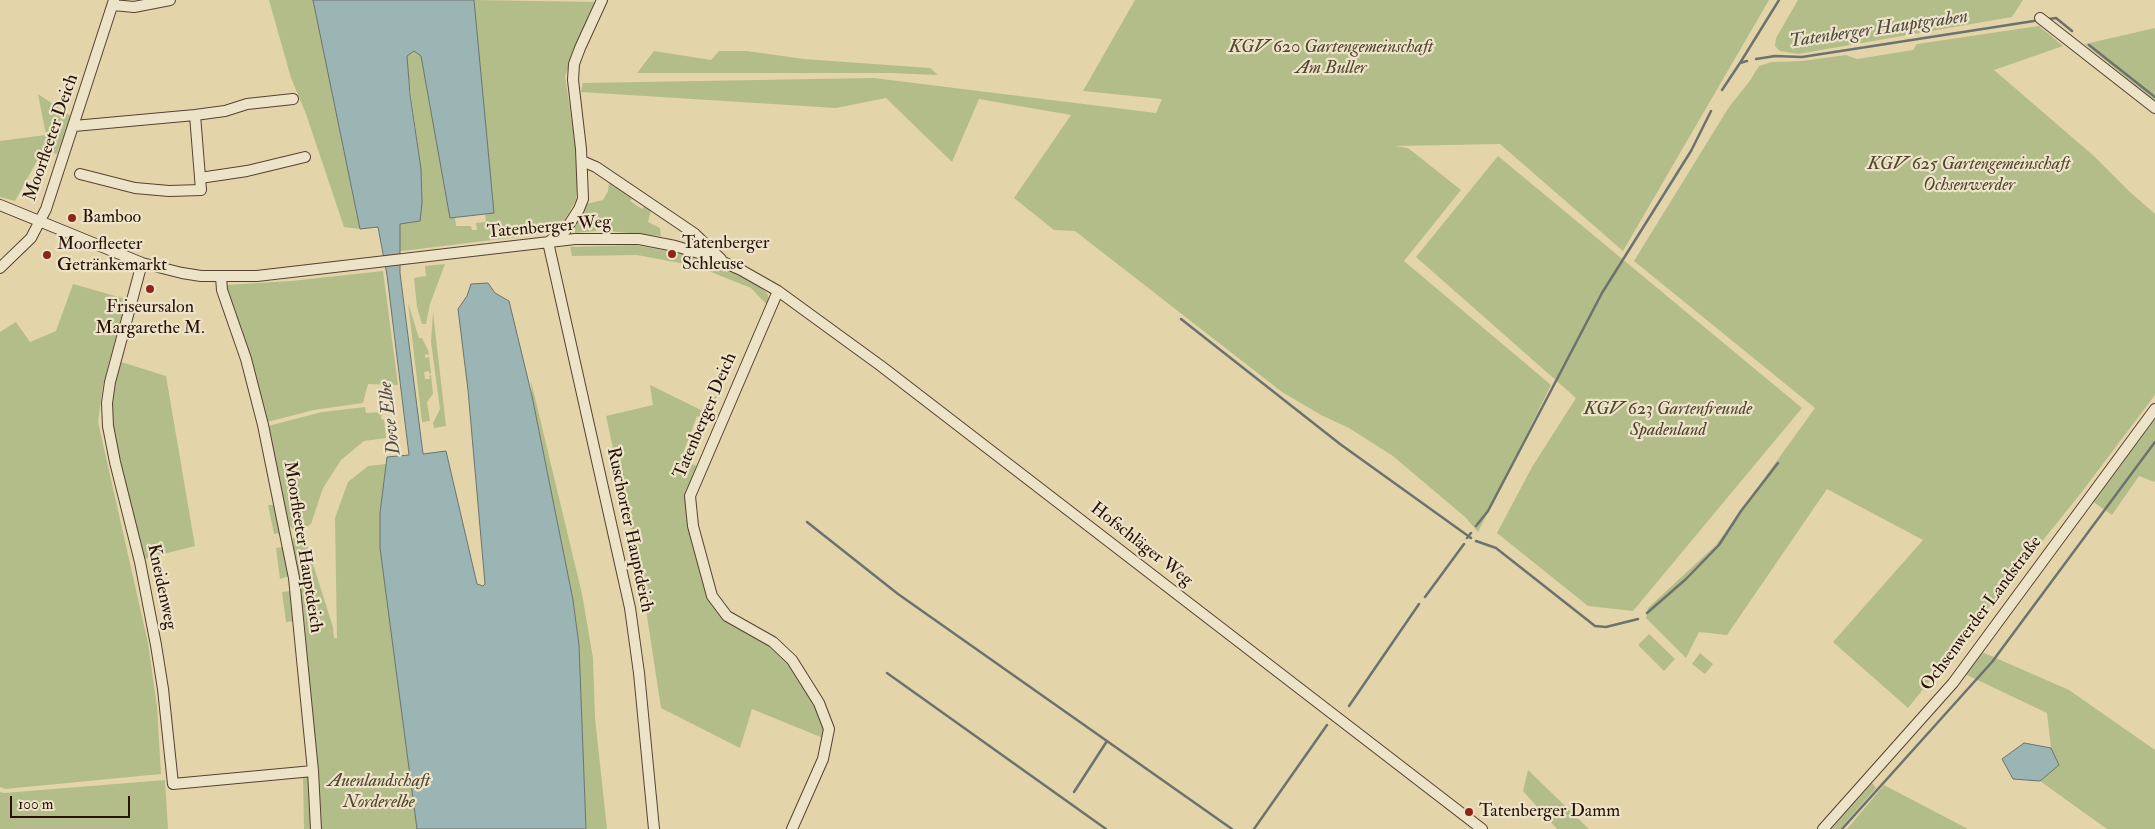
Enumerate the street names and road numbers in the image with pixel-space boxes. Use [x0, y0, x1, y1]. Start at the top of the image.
street label: Moorfleeter Deich [20, 72, 84, 204]
street label: Tatenberger Weg [486, 212, 612, 244]
street label: Tatenberger Deich [670, 350, 742, 482]
street label: Ruschorter Hauptdeich [601, 445, 657, 615]
street label: Moorfleeter Hauptdeich [278, 460, 326, 634]
street label: Hofschläger Weg [1086, 498, 1196, 592]
street label: Ochsenwerder Landstraße [1917, 532, 2047, 696]
street label: Kneidenweg [141, 542, 181, 632]

